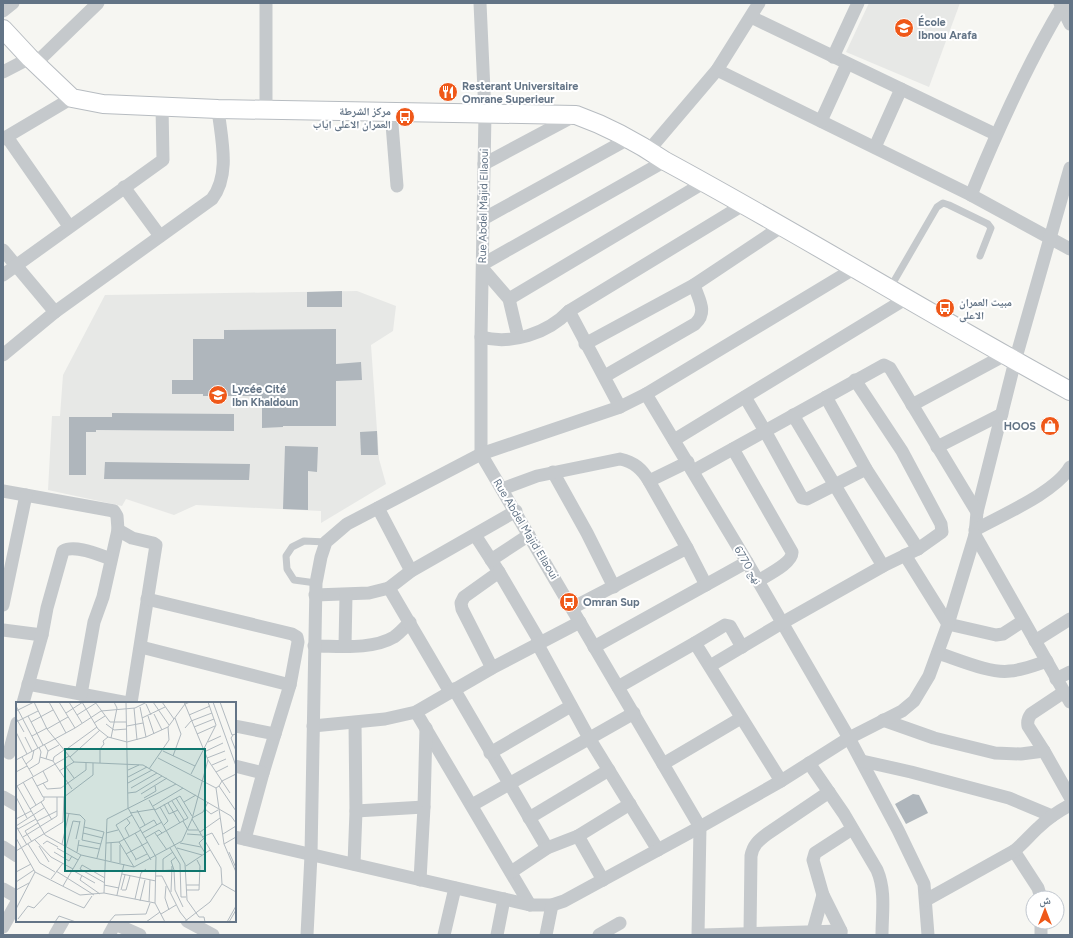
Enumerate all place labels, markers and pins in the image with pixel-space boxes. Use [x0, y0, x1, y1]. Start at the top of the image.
place label: École Ibnou Arafa [918, 15, 977, 42]
school or university icon: École Ibnou Arafa [893, 17, 915, 39]
place label: Resterant Universitaire Omrane Superieur [462, 80, 578, 106]
restaurant icon: Resterant Universitaire Omrane Superieur [437, 81, 459, 103]
place label: مركز الشرطة العمران الاعلى اياب [313, 105, 391, 132]
bus stop icon: مركز الشرطة العمران الاعلى اياب [394, 106, 416, 128]
place label: مبيت العمران الاعلى [959, 296, 1012, 323]
bus stop icon: مبيت العمران الاعلى [934, 297, 956, 319]
place label: Lycée Cité Ibn Khaldoun [232, 383, 298, 409]
school or university icon: Lycée Cité Ibn Khaldoun [207, 384, 229, 406]
shop icon: HOOS [1039, 415, 1061, 437]
place label: HOOS [1004, 420, 1036, 433]
bus stop icon: Omran Sup [558, 591, 580, 613]
place label: Omran Sup [583, 596, 640, 609]

